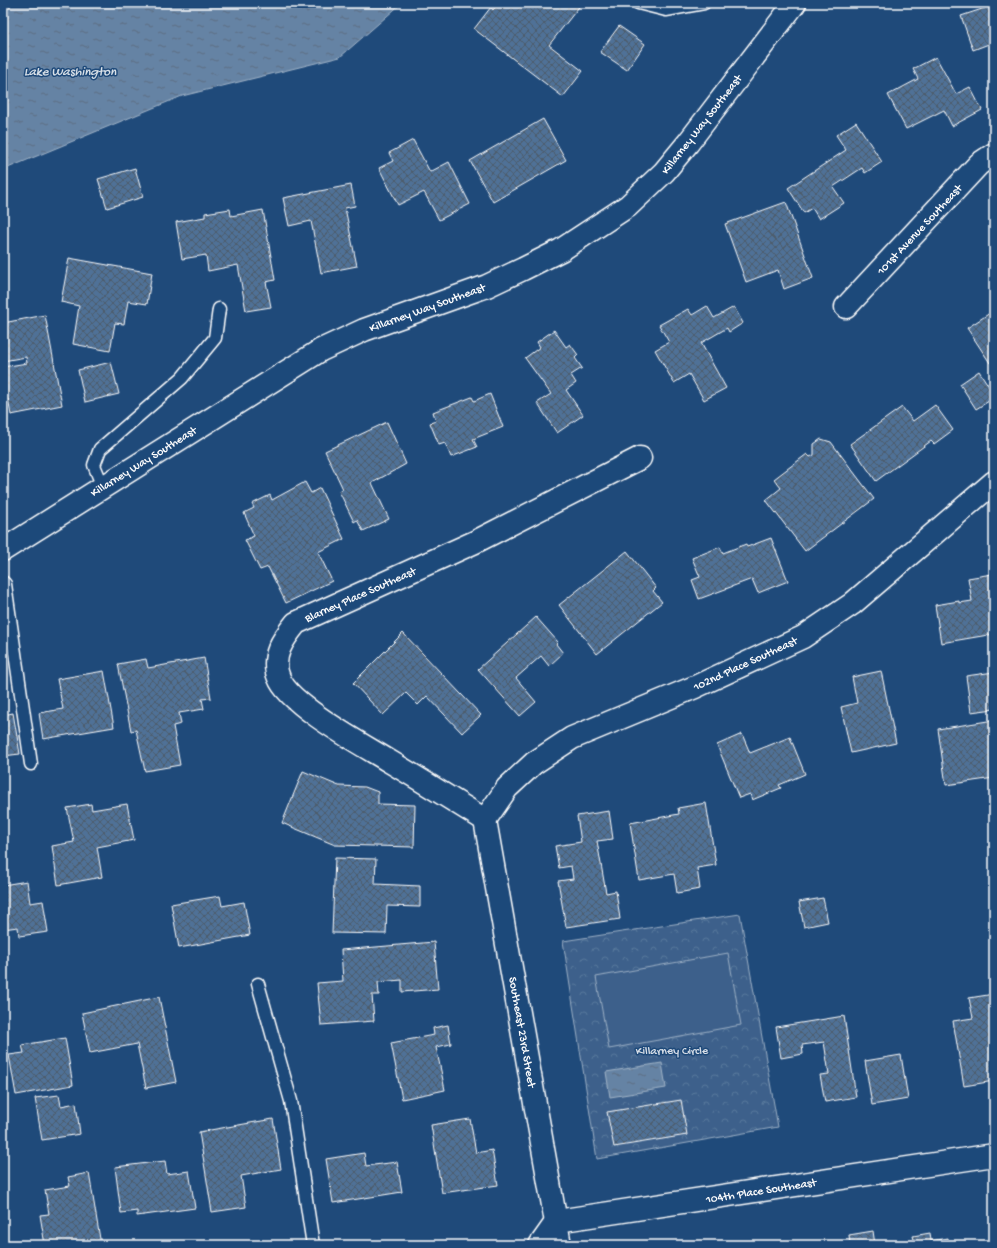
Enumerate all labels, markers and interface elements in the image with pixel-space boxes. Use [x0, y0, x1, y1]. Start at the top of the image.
water label: Lake Washington [24, 65, 117, 80]
street label: Killarney Way Southeast [659, 72, 747, 178]
street label: 101st Avenue Southeast [874, 181, 967, 279]
street label: Killarney Way Southeast [368, 281, 489, 336]
street label: Killarney Way Southeast [88, 424, 201, 501]
street label: Blarney Place Southeast [302, 565, 420, 627]
street label: 102nd Place Southeast [691, 634, 801, 695]
street label: Southeast 23rd Street [504, 976, 538, 1090]
park label: Killarney Circle [636, 1045, 709, 1059]
street label: 104th Place Southeast [704, 1176, 819, 1208]

